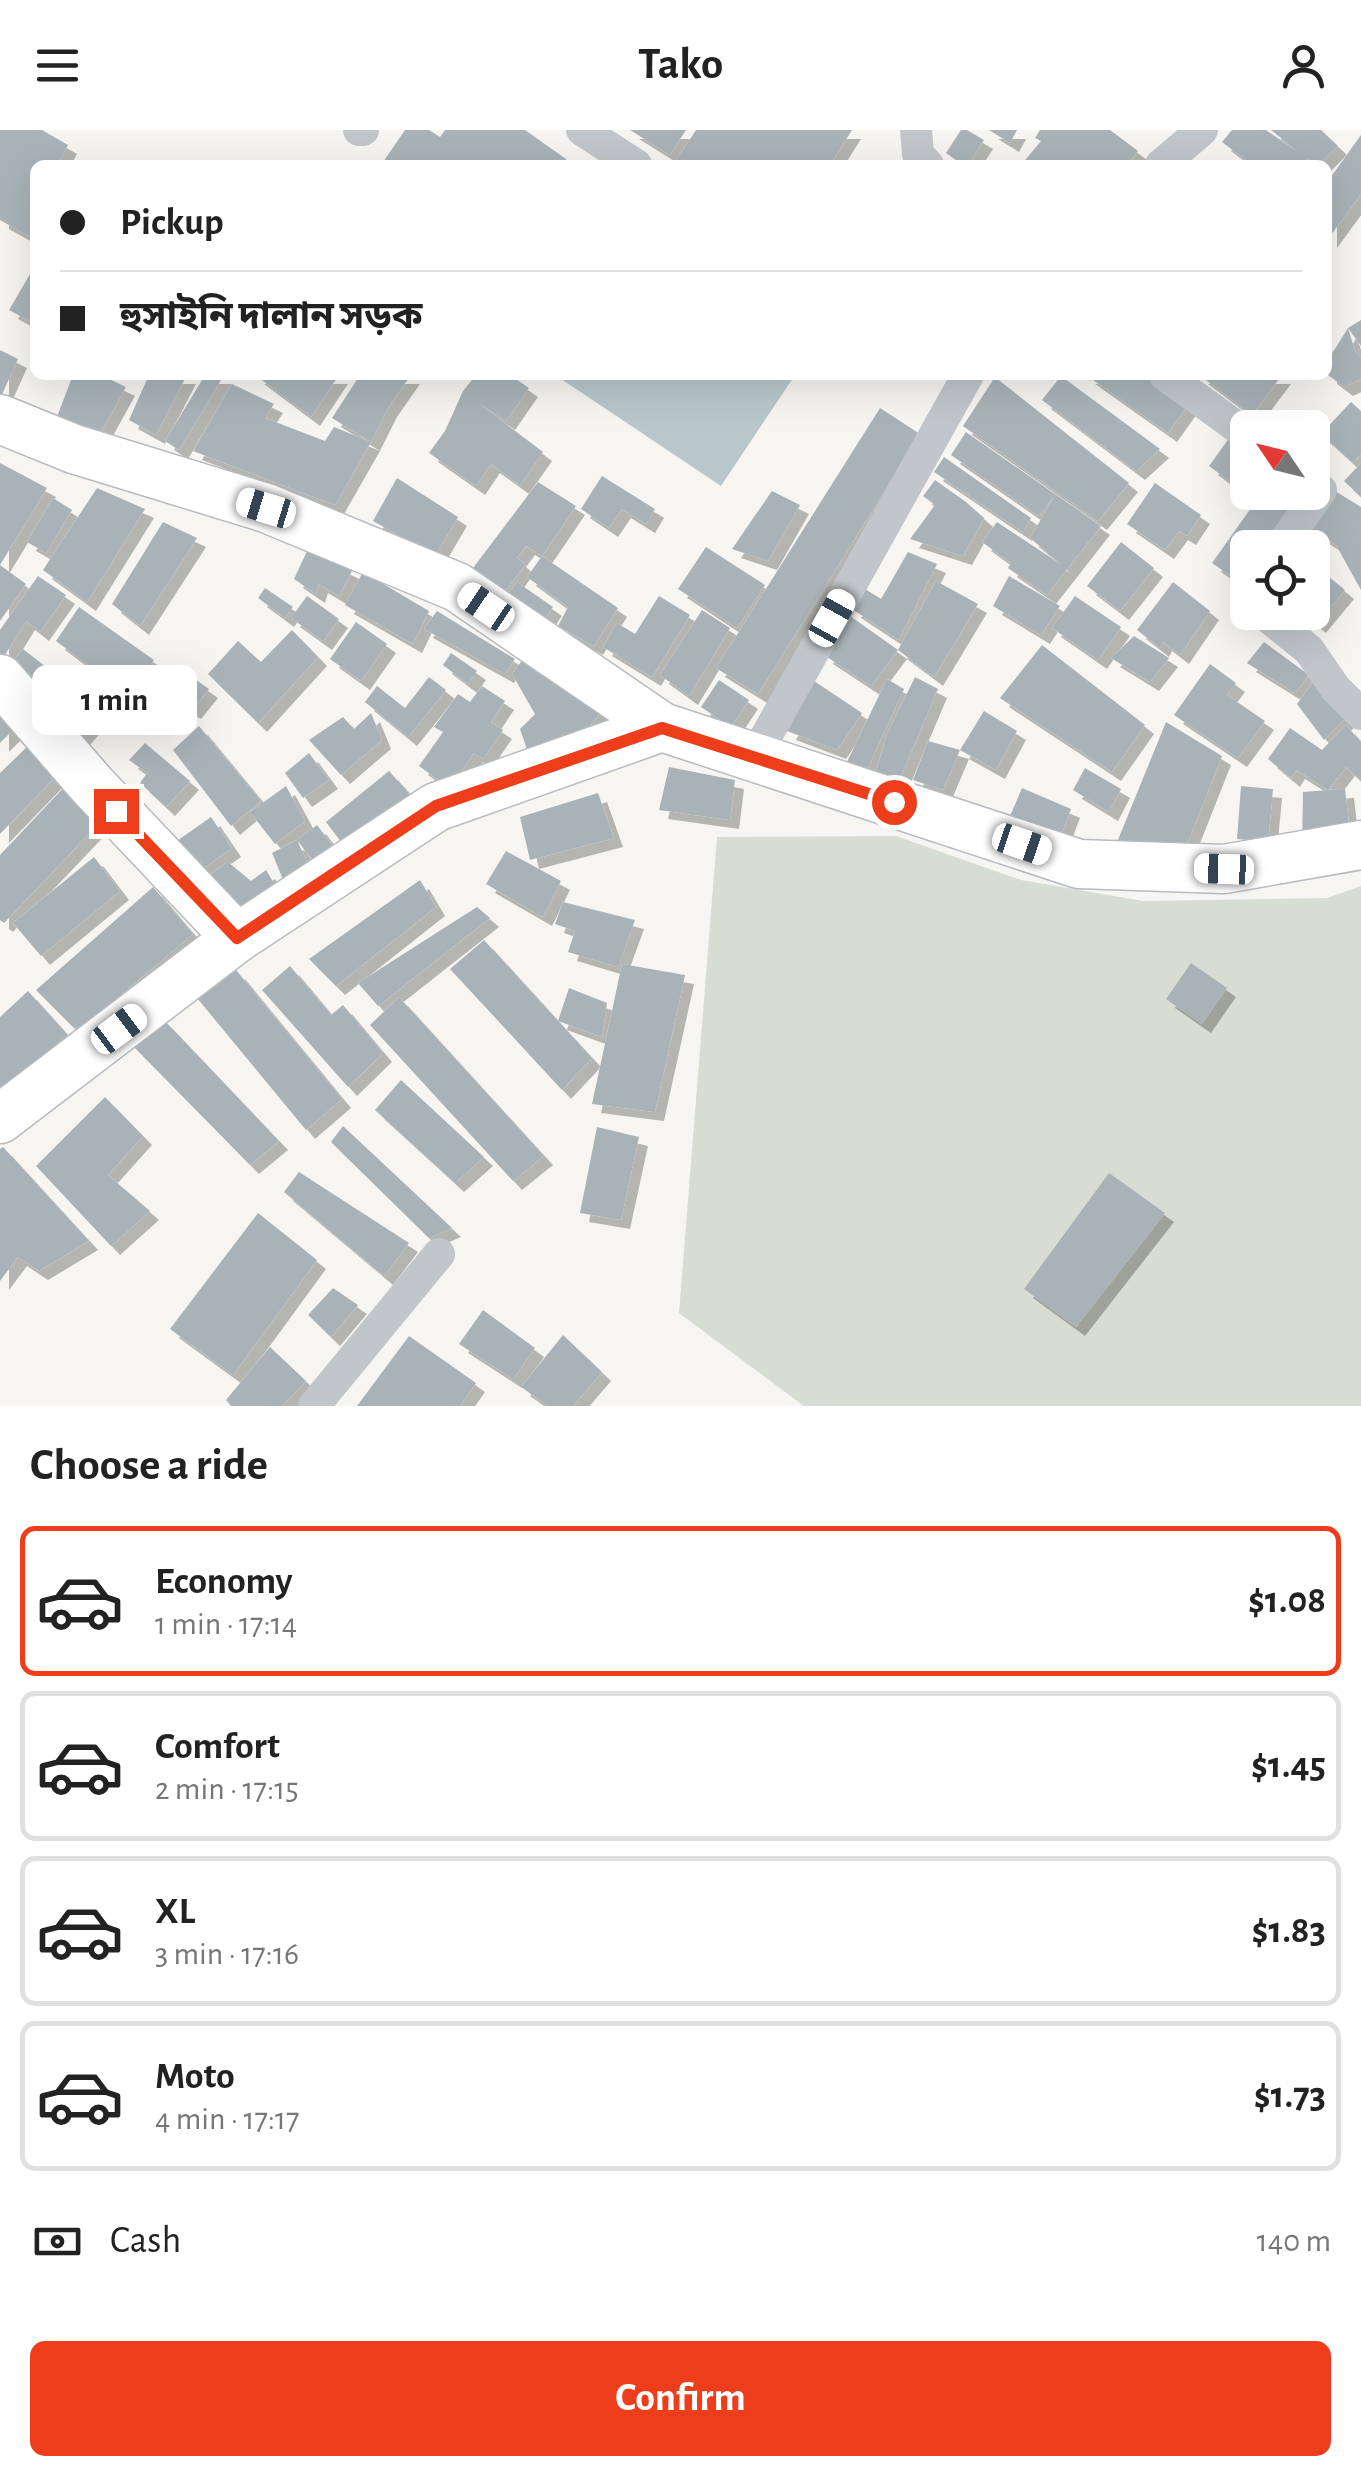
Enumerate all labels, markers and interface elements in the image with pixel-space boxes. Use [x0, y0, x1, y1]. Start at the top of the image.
icon: menu [30, 38, 85, 93]
icon: person [1276, 38, 1331, 93]
text: Tako [638, 42, 723, 87]
text: Pickup [120, 204, 224, 242]
text: হুসাইনি দালান সড়ক [120, 298, 422, 336]
north arrow [1230, 410, 1330, 510]
map controls [1230, 410, 1330, 630]
car [233, 485, 299, 531]
button: locate [1230, 530, 1330, 630]
car [453, 578, 519, 636]
car [804, 584, 860, 652]
callout: 1 min [34, 666, 198, 736]
text: 1 min [81, 684, 148, 716]
route start [872, 780, 917, 825]
route end [94, 789, 139, 834]
car [989, 820, 1055, 868]
car [1193, 853, 1255, 885]
car [86, 999, 152, 1059]
text: Choose a ride [30, 1443, 268, 1488]
icon: car [35, 1556, 125, 1646]
text: Economy [155, 1563, 293, 1601]
text: $1.08 [1248, 1582, 1326, 1620]
text: 1 min · 17:14 [155, 1608, 297, 1640]
icon: car [35, 1721, 125, 1811]
text: Comfort [155, 1728, 280, 1766]
text: $1.45 [1251, 1747, 1326, 1785]
text: 2 min · 17:15 [155, 1773, 299, 1805]
icon: car [35, 1886, 125, 1976]
text: XL [155, 1893, 195, 1931]
text: $1.83 [1251, 1912, 1326, 1950]
text: 3 min · 17:16 [155, 1938, 299, 1970]
icon: car [35, 2051, 125, 2141]
text: Moto [155, 2058, 235, 2096]
text: $1.73 [1254, 2077, 1326, 2115]
text: 4 min · 17:17 [155, 2103, 299, 2135]
icon: cash [30, 2214, 85, 2269]
text: Cash [110, 2222, 181, 2260]
text: 140 m [1257, 2225, 1331, 2257]
button: Confirm [30, 2341, 1331, 2456]

